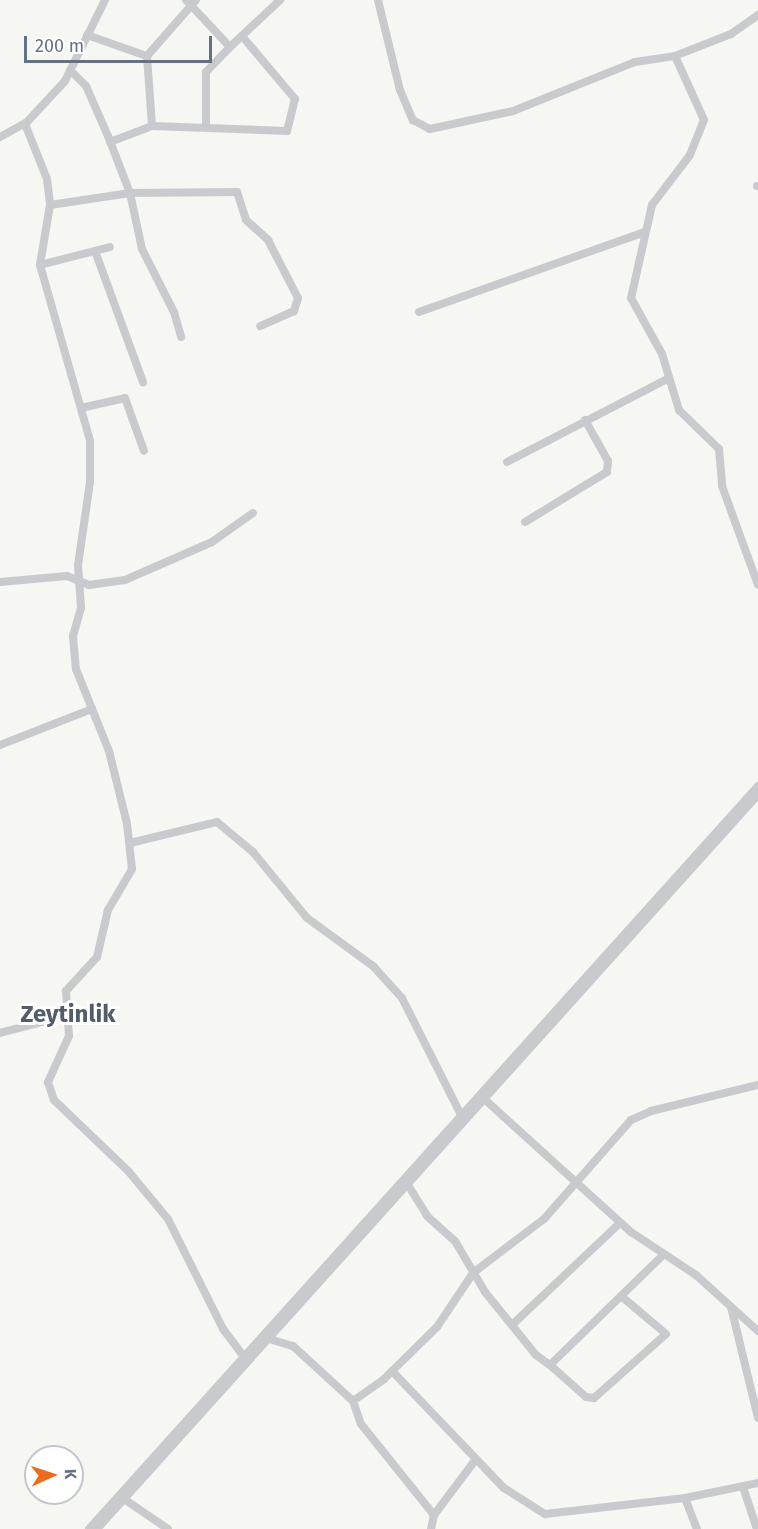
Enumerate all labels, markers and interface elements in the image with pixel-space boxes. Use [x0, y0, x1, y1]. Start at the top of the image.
scale bar [27, 24, 214, 62]
text: 200 m [35, 35, 84, 57]
district label: Zeytinlik [20, 1001, 116, 1029]
north arrow [24, 1445, 84, 1505]
text: K [61, 1469, 80, 1480]

